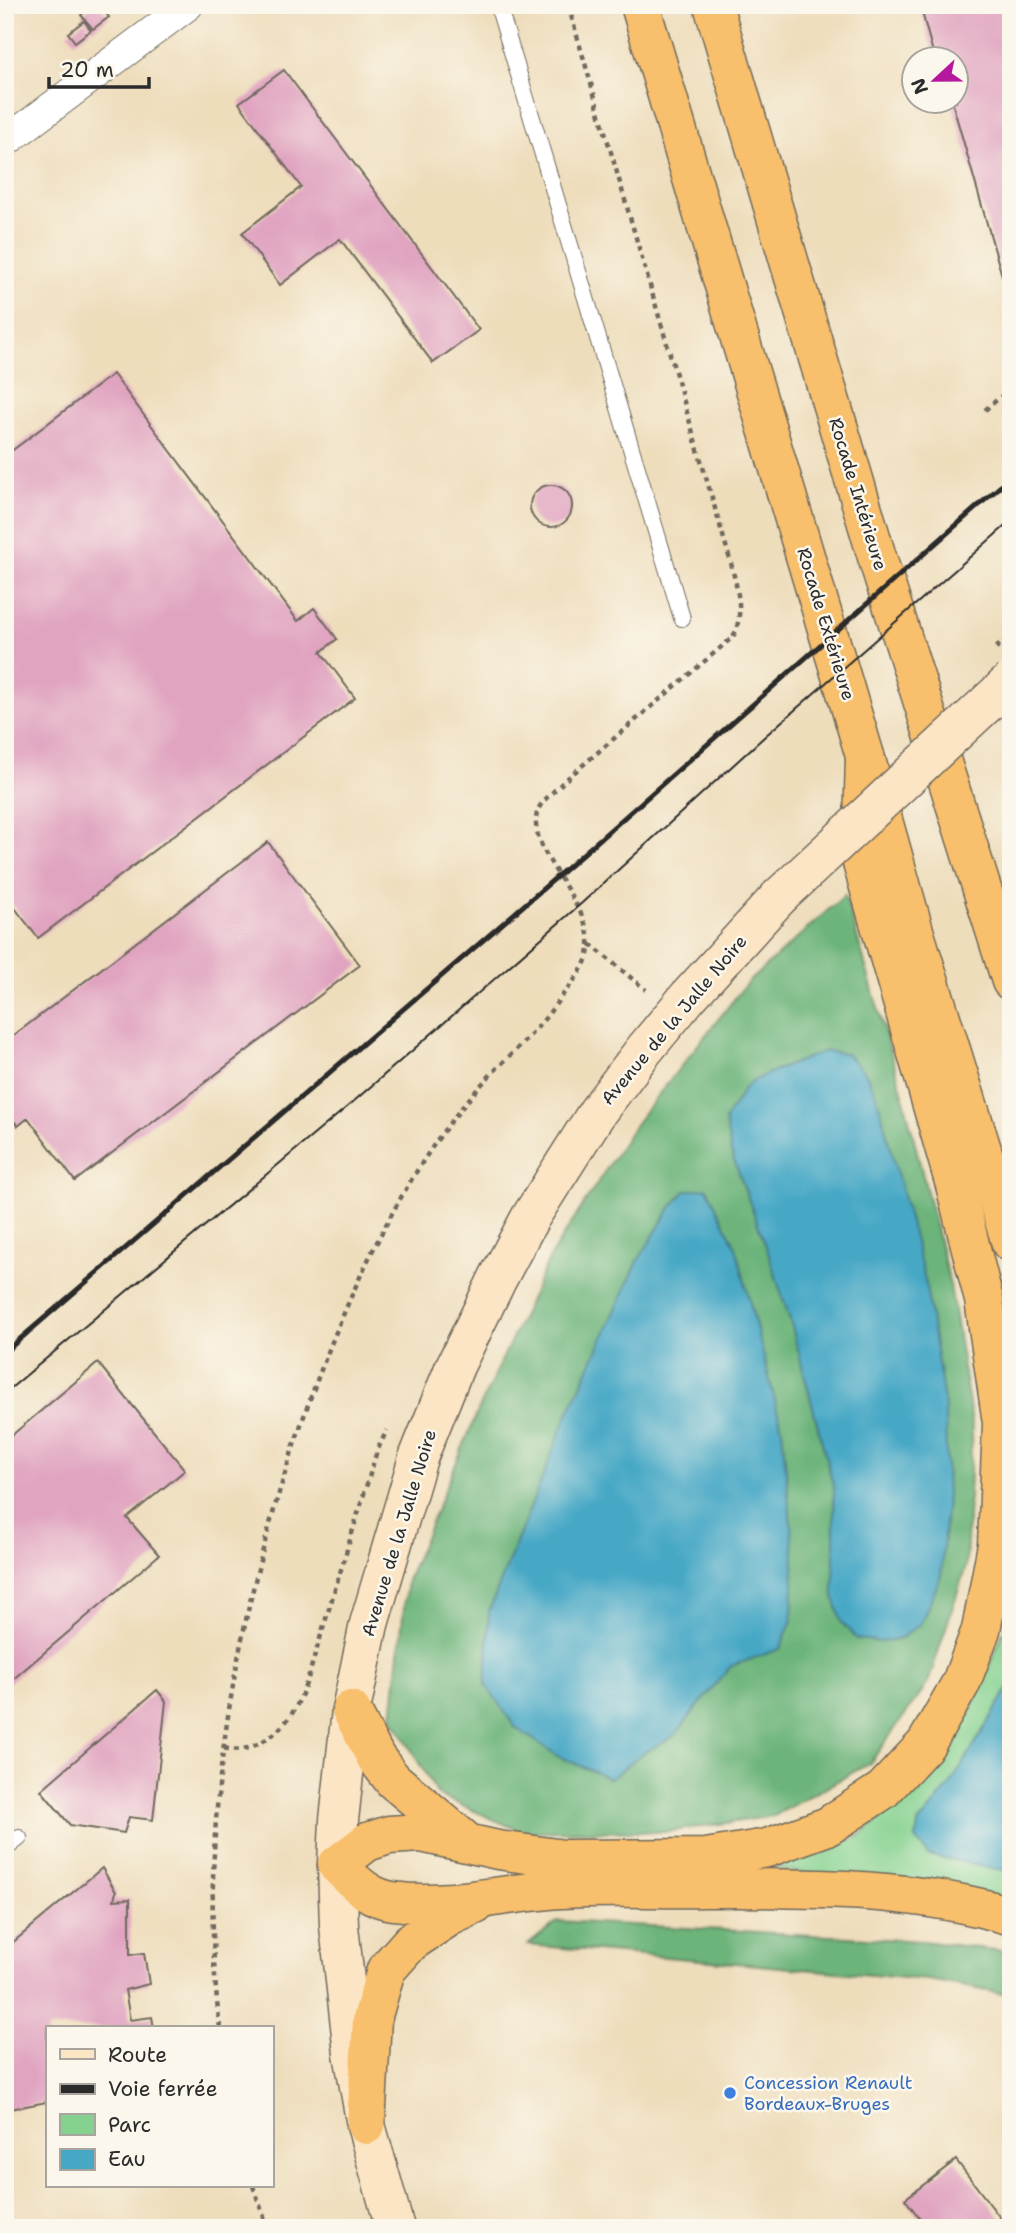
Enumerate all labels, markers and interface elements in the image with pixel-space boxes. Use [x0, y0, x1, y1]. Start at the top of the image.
scale bar [49, 46, 149, 90]
north arrow [900, 46, 970, 116]
text: 20 m [60, 56, 114, 84]
text: N [905, 75, 934, 98]
street label: Rocade Intérieure [823, 415, 893, 573]
street label: Rocade Extérieure [791, 545, 861, 703]
street label: Avenue de la Jalle Noire [596, 930, 752, 1110]
street label: Avenue de la Jalle Noire [356, 1427, 442, 1639]
legend [46, 2026, 273, 2188]
text: Route [108, 2041, 167, 2069]
place label: Concession Renault Bordeaux-Bruges [744, 2071, 913, 2116]
text: Voie ferrée [108, 2075, 218, 2103]
marker: Concession Renault Bordeaux-Bruges [722, 2085, 738, 2101]
text: Parc [108, 2111, 151, 2139]
text: Eau [108, 2145, 146, 2173]

